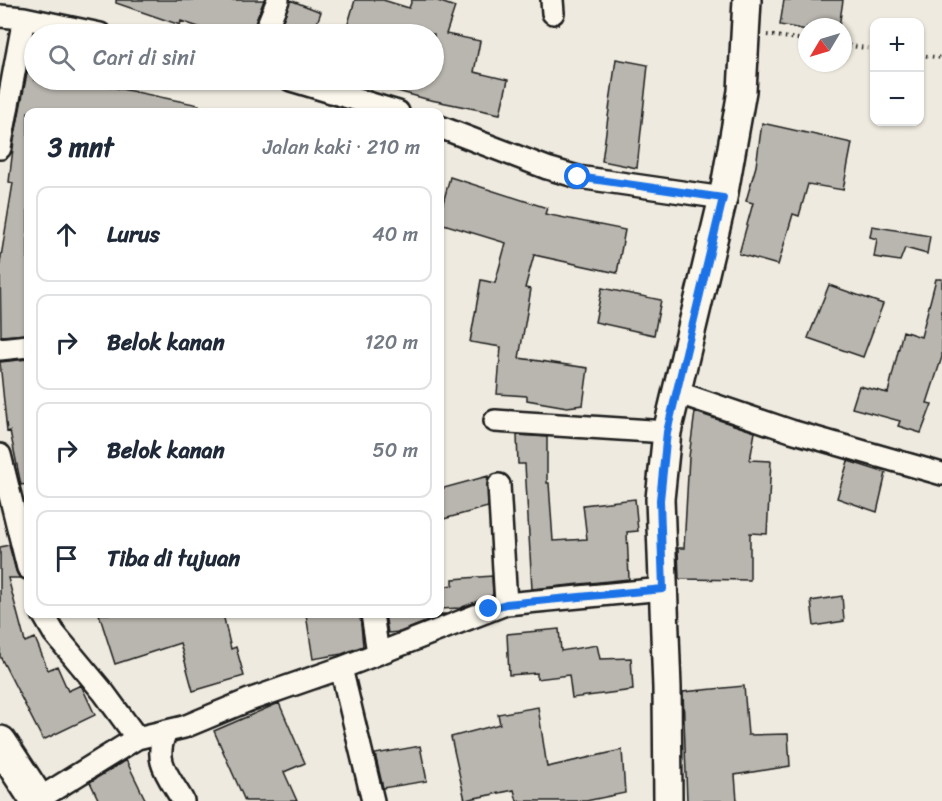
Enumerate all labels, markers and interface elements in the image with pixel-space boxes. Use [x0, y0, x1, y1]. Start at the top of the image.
north arrow [798, 18, 852, 72]
map controls [870, 18, 924, 126]
button: + [870, 18, 924, 72]
search box [24, 24, 444, 90]
text: Cari di sini [93, 38, 195, 77]
icon: search [45, 41, 78, 74]
button: − [870, 72, 924, 126]
text: 3 mnt [48, 124, 114, 170]
text: Jalan kaki · 210 m [263, 130, 420, 165]
route start [564, 163, 590, 189]
text: Lurus [107, 215, 160, 254]
text: 40 m [372, 217, 418, 252]
icon: ahead [50, 218, 83, 251]
text: Belok kanan [107, 323, 225, 362]
text: 120 m [365, 325, 418, 360]
icon: right [50, 326, 83, 359]
text: Belok kanan [107, 431, 225, 470]
text: 50 m [373, 433, 418, 468]
icon: right [50, 434, 83, 467]
text: Tiba di tujuan [107, 539, 240, 578]
icon: arrive [50, 542, 83, 575]
route end [475, 595, 501, 621]

